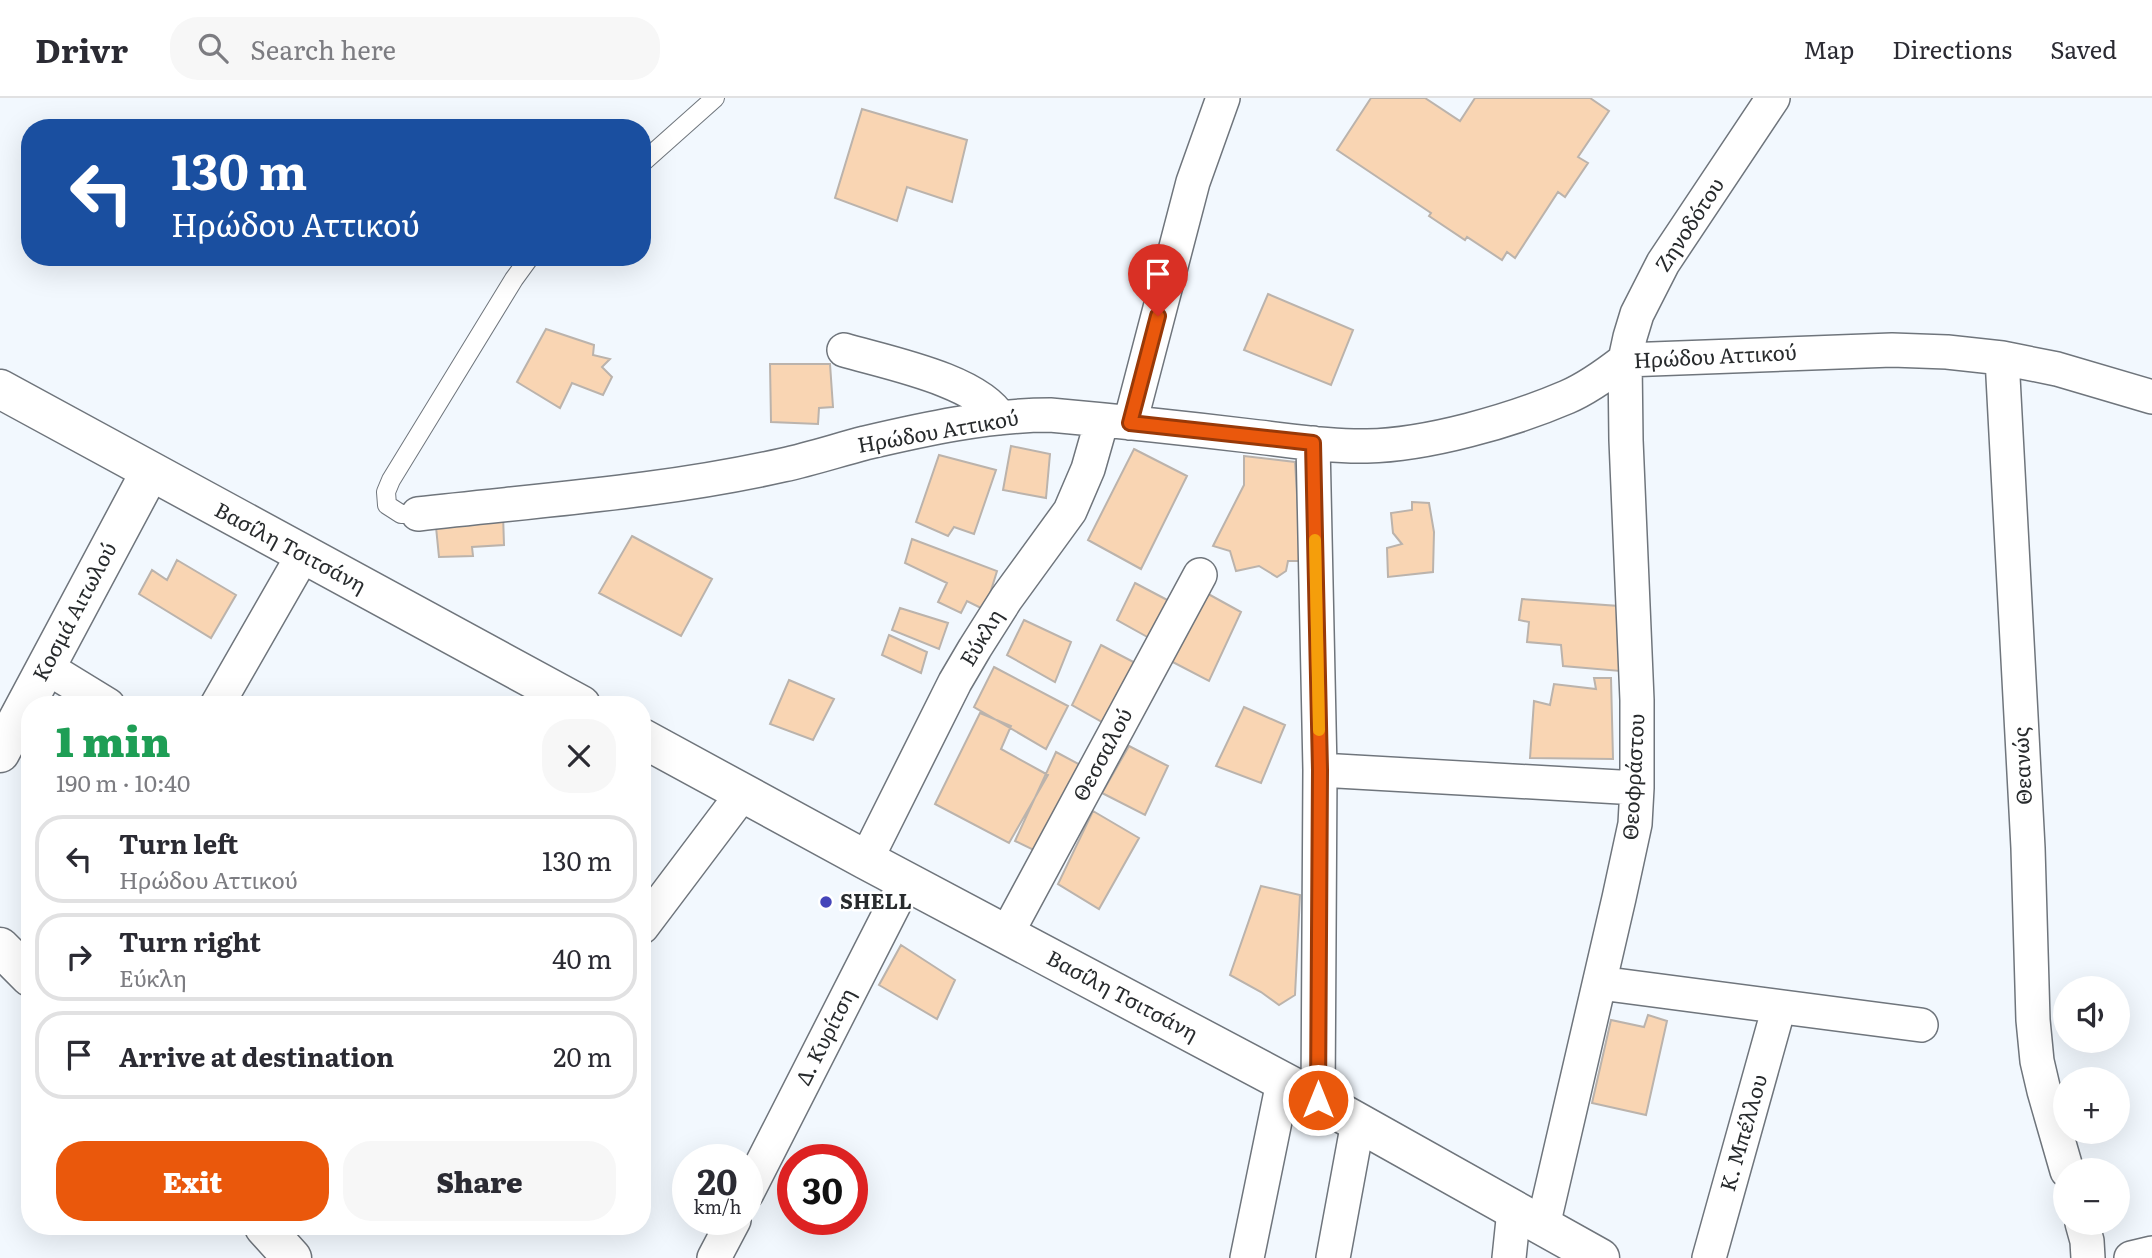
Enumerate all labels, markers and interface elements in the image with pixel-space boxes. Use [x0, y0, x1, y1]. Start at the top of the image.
search box [170, 17, 660, 80]
text: Drivr [35, 24, 128, 73]
icon: search [194, 29, 232, 67]
text: Search here [250, 29, 396, 68]
text: Map [1803, 31, 1854, 66]
text: Directions [1892, 31, 2012, 66]
text: Saved [2050, 31, 2117, 66]
text: 130 m [171, 132, 307, 205]
icon: left [56, 147, 147, 238]
street label: Ζηνοδότου [1646, 170, 1730, 277]
text: Ηρώδου Αττικού [171, 199, 420, 247]
pin [1128, 244, 1188, 316]
icon: arrive [1139, 255, 1177, 293]
street label: Ηρώδου Αττικού [1633, 335, 1797, 374]
street label: Ηρώδου Αττικού [855, 400, 1021, 459]
street label: Βασίλη Τσιτσάνη [210, 493, 372, 599]
street label: Κοσμά Αιτωλού [23, 536, 123, 686]
street label: Εύκλη [951, 602, 1009, 671]
street label: Θεσσαλού [1063, 702, 1138, 806]
text: 1 min [56, 708, 171, 770]
street label: Θεοφράστου [1613, 713, 1650, 841]
button: close [542, 719, 616, 793]
street label: Θεανώς [2003, 726, 2038, 806]
text: 190 m · 10:40 [56, 765, 190, 799]
text: Turn left [119, 823, 238, 862]
icon: left [60, 840, 98, 878]
text: 130 m [542, 840, 612, 879]
text: Ηρώδου Αττικού [119, 862, 298, 896]
place label: SHELL [840, 884, 912, 915]
marker: SHELL [818, 894, 834, 910]
text: Turn right [119, 921, 261, 960]
icon: right [60, 938, 98, 976]
text: 40 m [552, 938, 612, 977]
street label: Βασίλη Τσιτσάνη [1042, 941, 1204, 1047]
text: Εύκλη [119, 960, 187, 994]
map controls [2053, 976, 2130, 1235]
button: sound [2053, 976, 2130, 1053]
street label: Δ. Κυρίτση [786, 982, 861, 1090]
icon: arrive [60, 1036, 98, 1074]
text: Arrive at destination [119, 1036, 394, 1075]
text: 20 m [553, 1036, 612, 1075]
position arrow [1281, 1063, 1355, 1137]
button: + [2053, 1067, 2130, 1144]
street label: Κ. Μπέλλου [1710, 1070, 1773, 1194]
button: Exit [56, 1141, 329, 1221]
button: Share [343, 1141, 616, 1221]
speed limit sign: 30 [777, 1144, 868, 1235]
text: 20 [697, 1154, 738, 1206]
button: − [2053, 1158, 2130, 1235]
text: km/h [694, 1193, 741, 1220]

